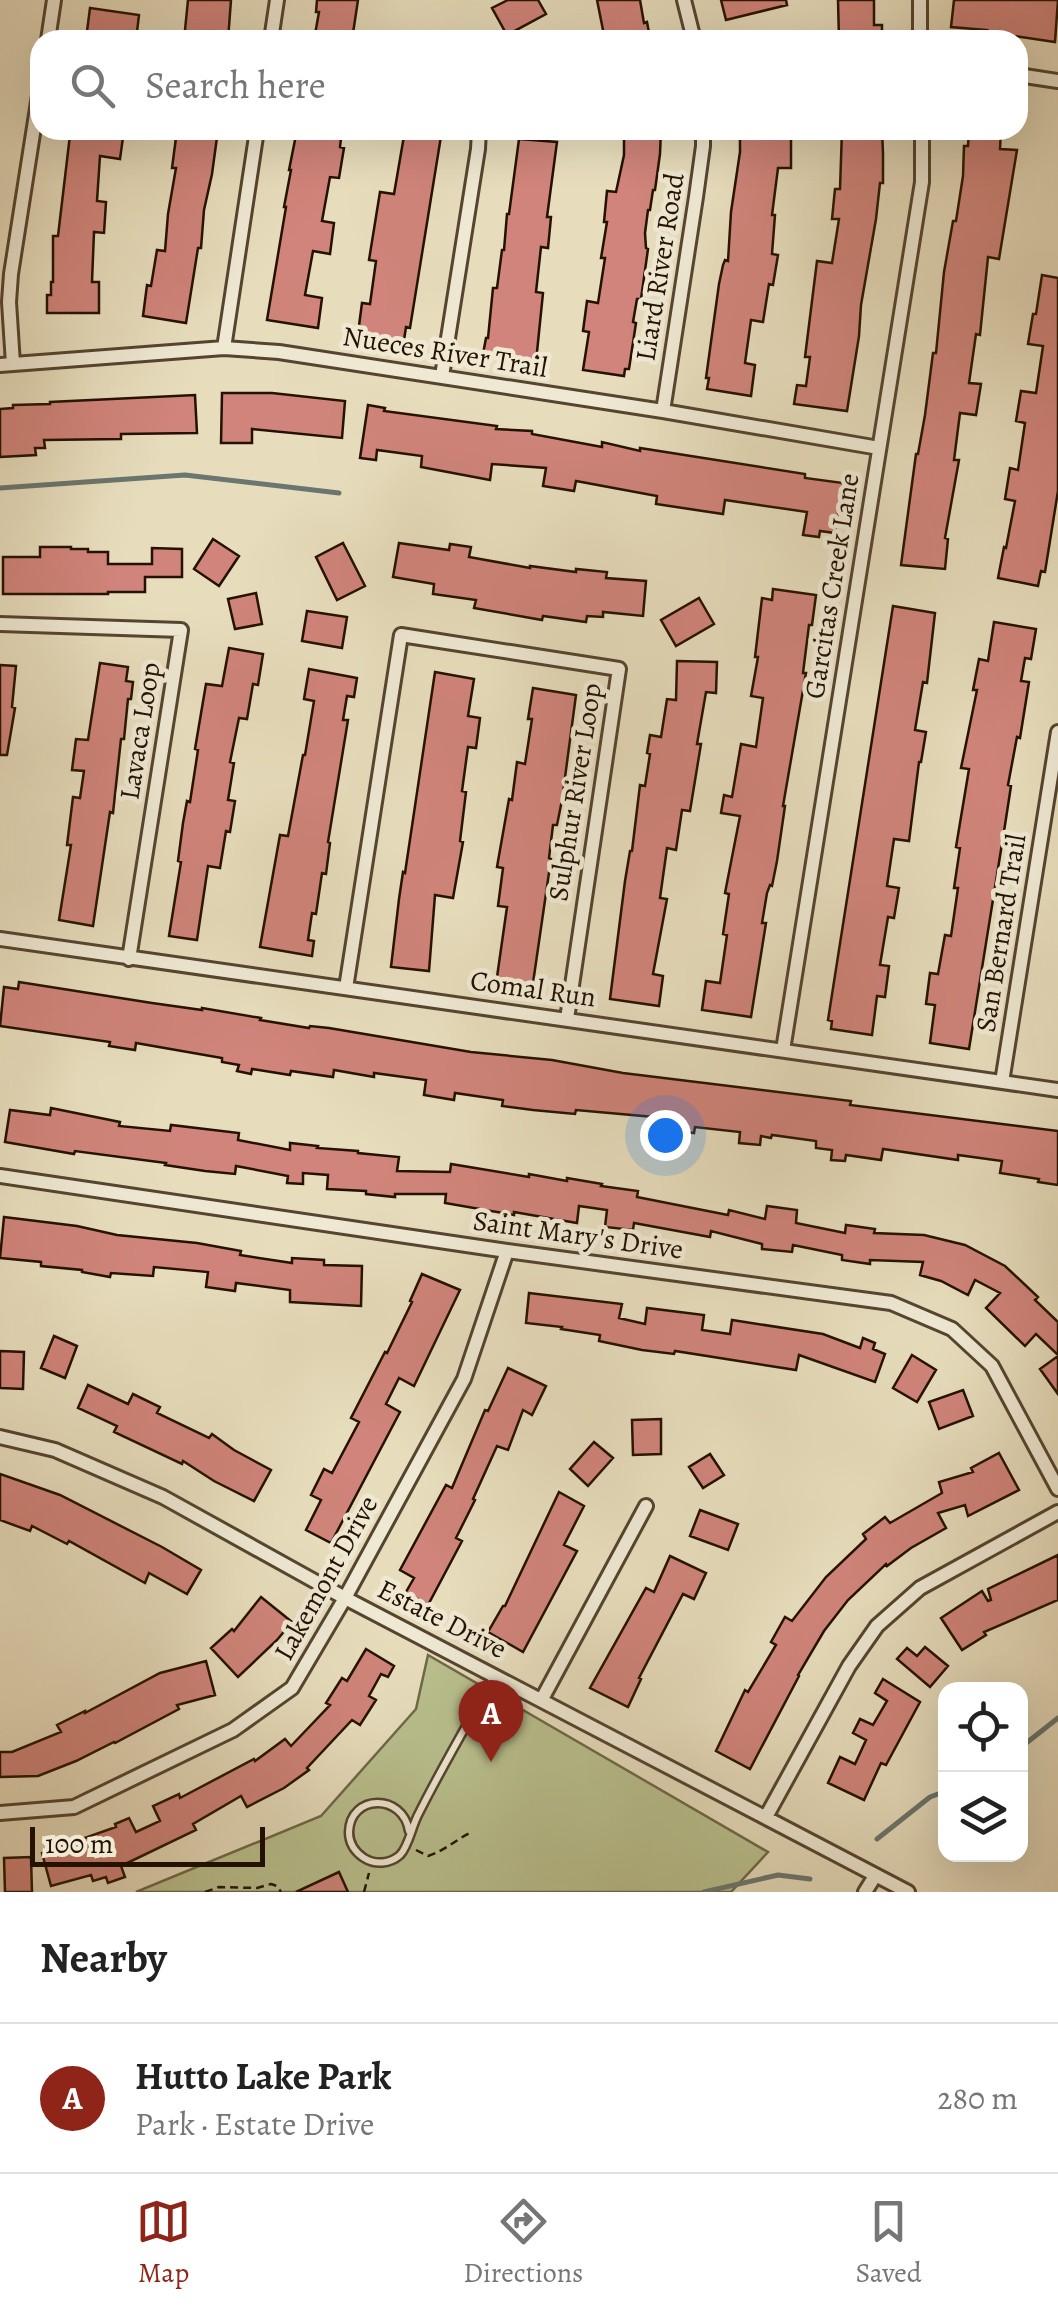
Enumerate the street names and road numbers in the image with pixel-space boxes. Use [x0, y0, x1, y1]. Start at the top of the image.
street label: Liard River Road [626, 169, 694, 364]
street label: Nueces River Trail [340, 317, 550, 387]
street label: Garcitas Creek Lane [795, 471, 869, 701]
street label: Lavaca Loop [110, 659, 170, 803]
street label: Sulphur River Loop [539, 680, 611, 904]
street label: San Bernard Trail [967, 831, 1035, 1035]
street label: Comal Run [468, 961, 598, 1017]
street label: Saint Mary's Drive [471, 1201, 685, 1269]
street label: Lakemont Drive [265, 1489, 387, 1667]
street label: Estate Drive [371, 1570, 513, 1668]

